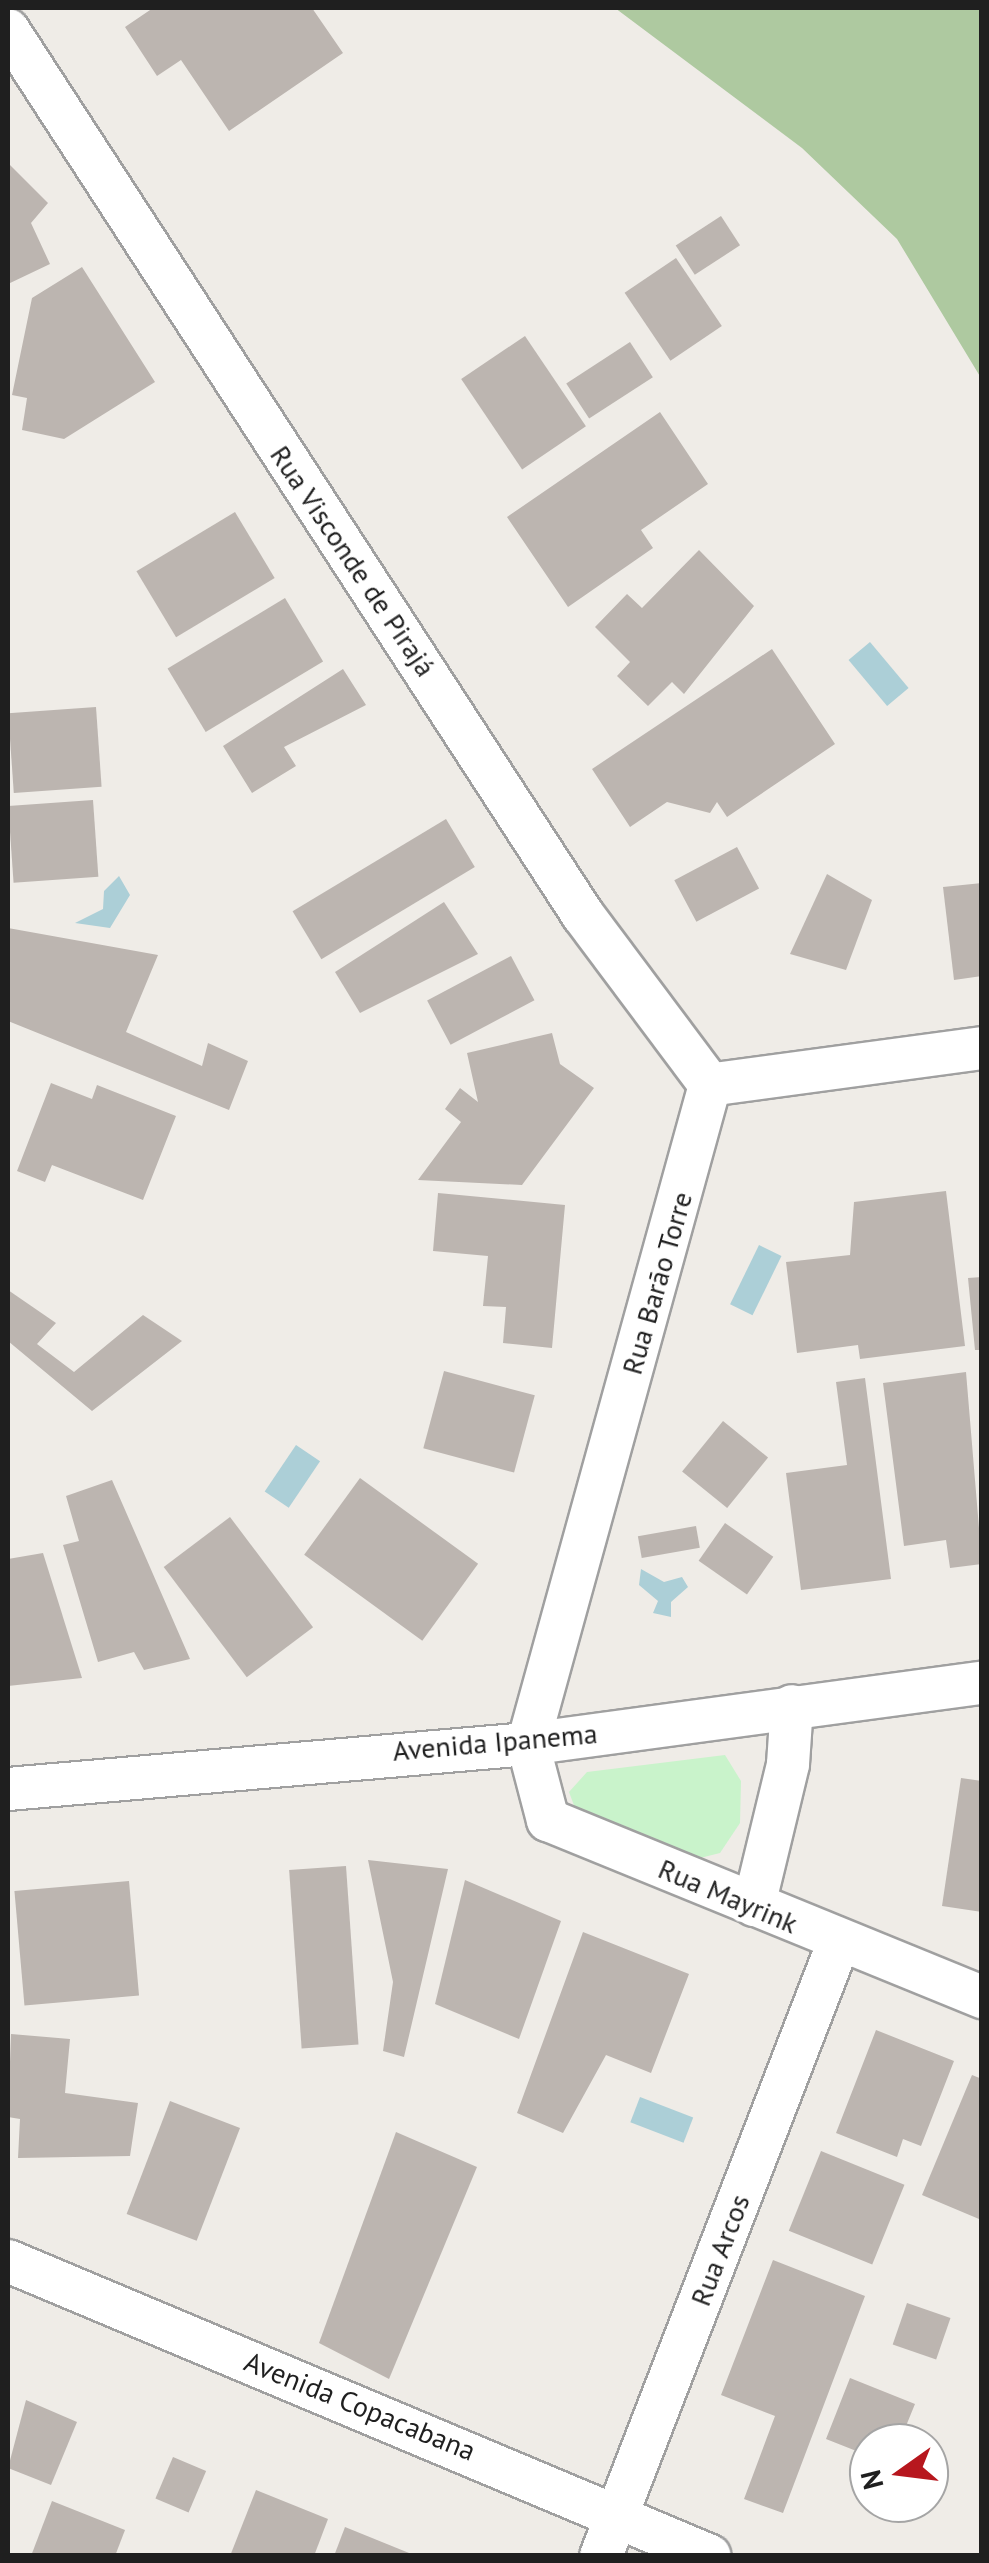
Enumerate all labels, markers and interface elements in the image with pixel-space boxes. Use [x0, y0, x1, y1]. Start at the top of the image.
street label: Rua Visconde de Pirajá [263, 439, 443, 683]
street label: Rua Barão Torre [615, 1187, 699, 1379]
street label: Avenida Ipanema [391, 1716, 599, 1768]
street label: Rua Mayrink [653, 1852, 803, 1940]
street label: Rua Arcos [683, 2189, 757, 2311]
street label: Avenida Copacabana [240, 2344, 480, 2468]
north arrow [849, 2423, 949, 2523]
text: N [851, 2466, 892, 2493]

